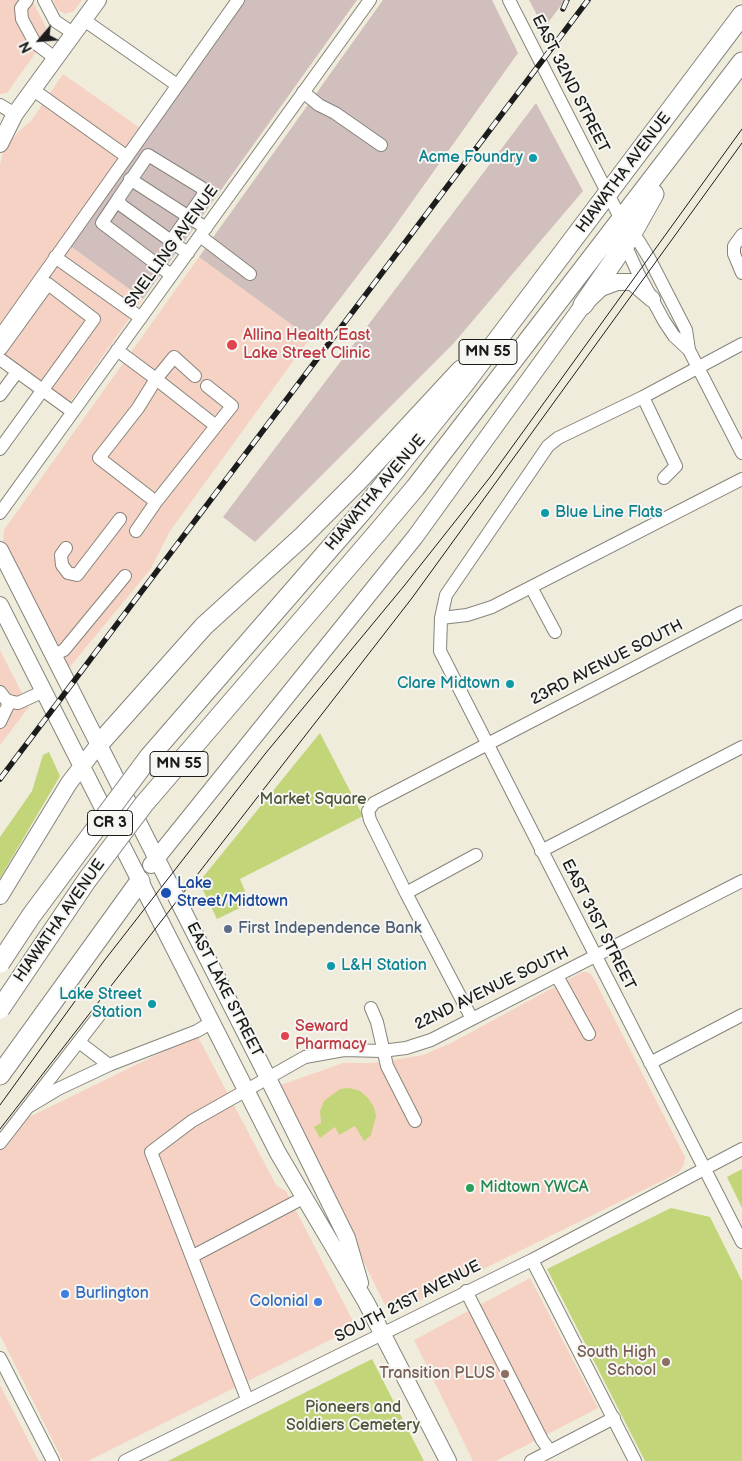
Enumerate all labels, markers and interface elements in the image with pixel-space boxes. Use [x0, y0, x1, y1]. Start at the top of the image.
street label: EAST 32ND STREET [527, 12, 613, 156]
north arrow [15, 15, 65, 65]
text: N [16, 39, 36, 56]
street label: HIAWATHA AVENUE [573, 109, 675, 237]
place label: Acme Foundry [419, 148, 523, 168]
marker: Acme Foundry [527, 152, 539, 164]
street label: SNELLING AVENUE [121, 182, 223, 312]
place label: Allina Health East Lake Street Clinic [243, 326, 370, 364]
marker: Allina Health East Lake Street Clinic [225, 338, 239, 352]
road number: MN 55 [459, 340, 517, 364]
street label: HIAWATHA AVENUE [322, 431, 430, 555]
place label: Blue Line Flats [555, 503, 663, 523]
marker: Blue Line Flats [539, 507, 551, 519]
street label: 23RD AVENUE SOUTH [527, 616, 687, 710]
place label: Clare Midtown [397, 674, 500, 694]
marker: Clare Midtown [504, 678, 516, 690]
road number: MN 55 [150, 752, 208, 776]
park label: Market Square [260, 790, 366, 810]
road number: CR 3 [88, 810, 132, 836]
street label: HIAWATHA AVENUE [10, 856, 110, 986]
street label: EAST 31ST STREET [557, 856, 639, 994]
place label: Lake Street/Midtown [177, 874, 288, 912]
marker: Lake Street/Midtown [159, 886, 173, 900]
street label: EAST LAKE STREET [182, 919, 266, 1061]
place label: First Independence Bank [238, 919, 422, 939]
marker: First Independence Bank [222, 923, 234, 935]
street label: 22ND AVENUE SOUTH [412, 943, 572, 1035]
place label: L&H Station [341, 956, 427, 976]
marker: L&H Station [325, 960, 337, 972]
place label: Lake Street Station [59, 985, 142, 1023]
marker: Lake Street Station [146, 998, 158, 1010]
place label: Seward Pharmacy [295, 1017, 367, 1055]
marker: Seward Pharmacy [279, 1030, 291, 1042]
place label: Midtown YWCA [480, 1178, 589, 1198]
marker: Midtown YWCA [464, 1182, 476, 1194]
street label: SOUTH 21ST AVENUE [332, 1257, 484, 1347]
place label: Burlington [75, 1284, 149, 1304]
marker: Burlington [59, 1288, 71, 1300]
place label: Colonial [250, 1292, 308, 1312]
marker: Colonial [312, 1296, 324, 1308]
place label: South High School [577, 1343, 656, 1381]
marker: South High School [660, 1356, 672, 1368]
place label: Transition PLUS [379, 1364, 495, 1384]
marker: Transition PLUS [499, 1368, 511, 1380]
park label: Pioneers and Soldiers Cemetery [286, 1398, 420, 1436]

